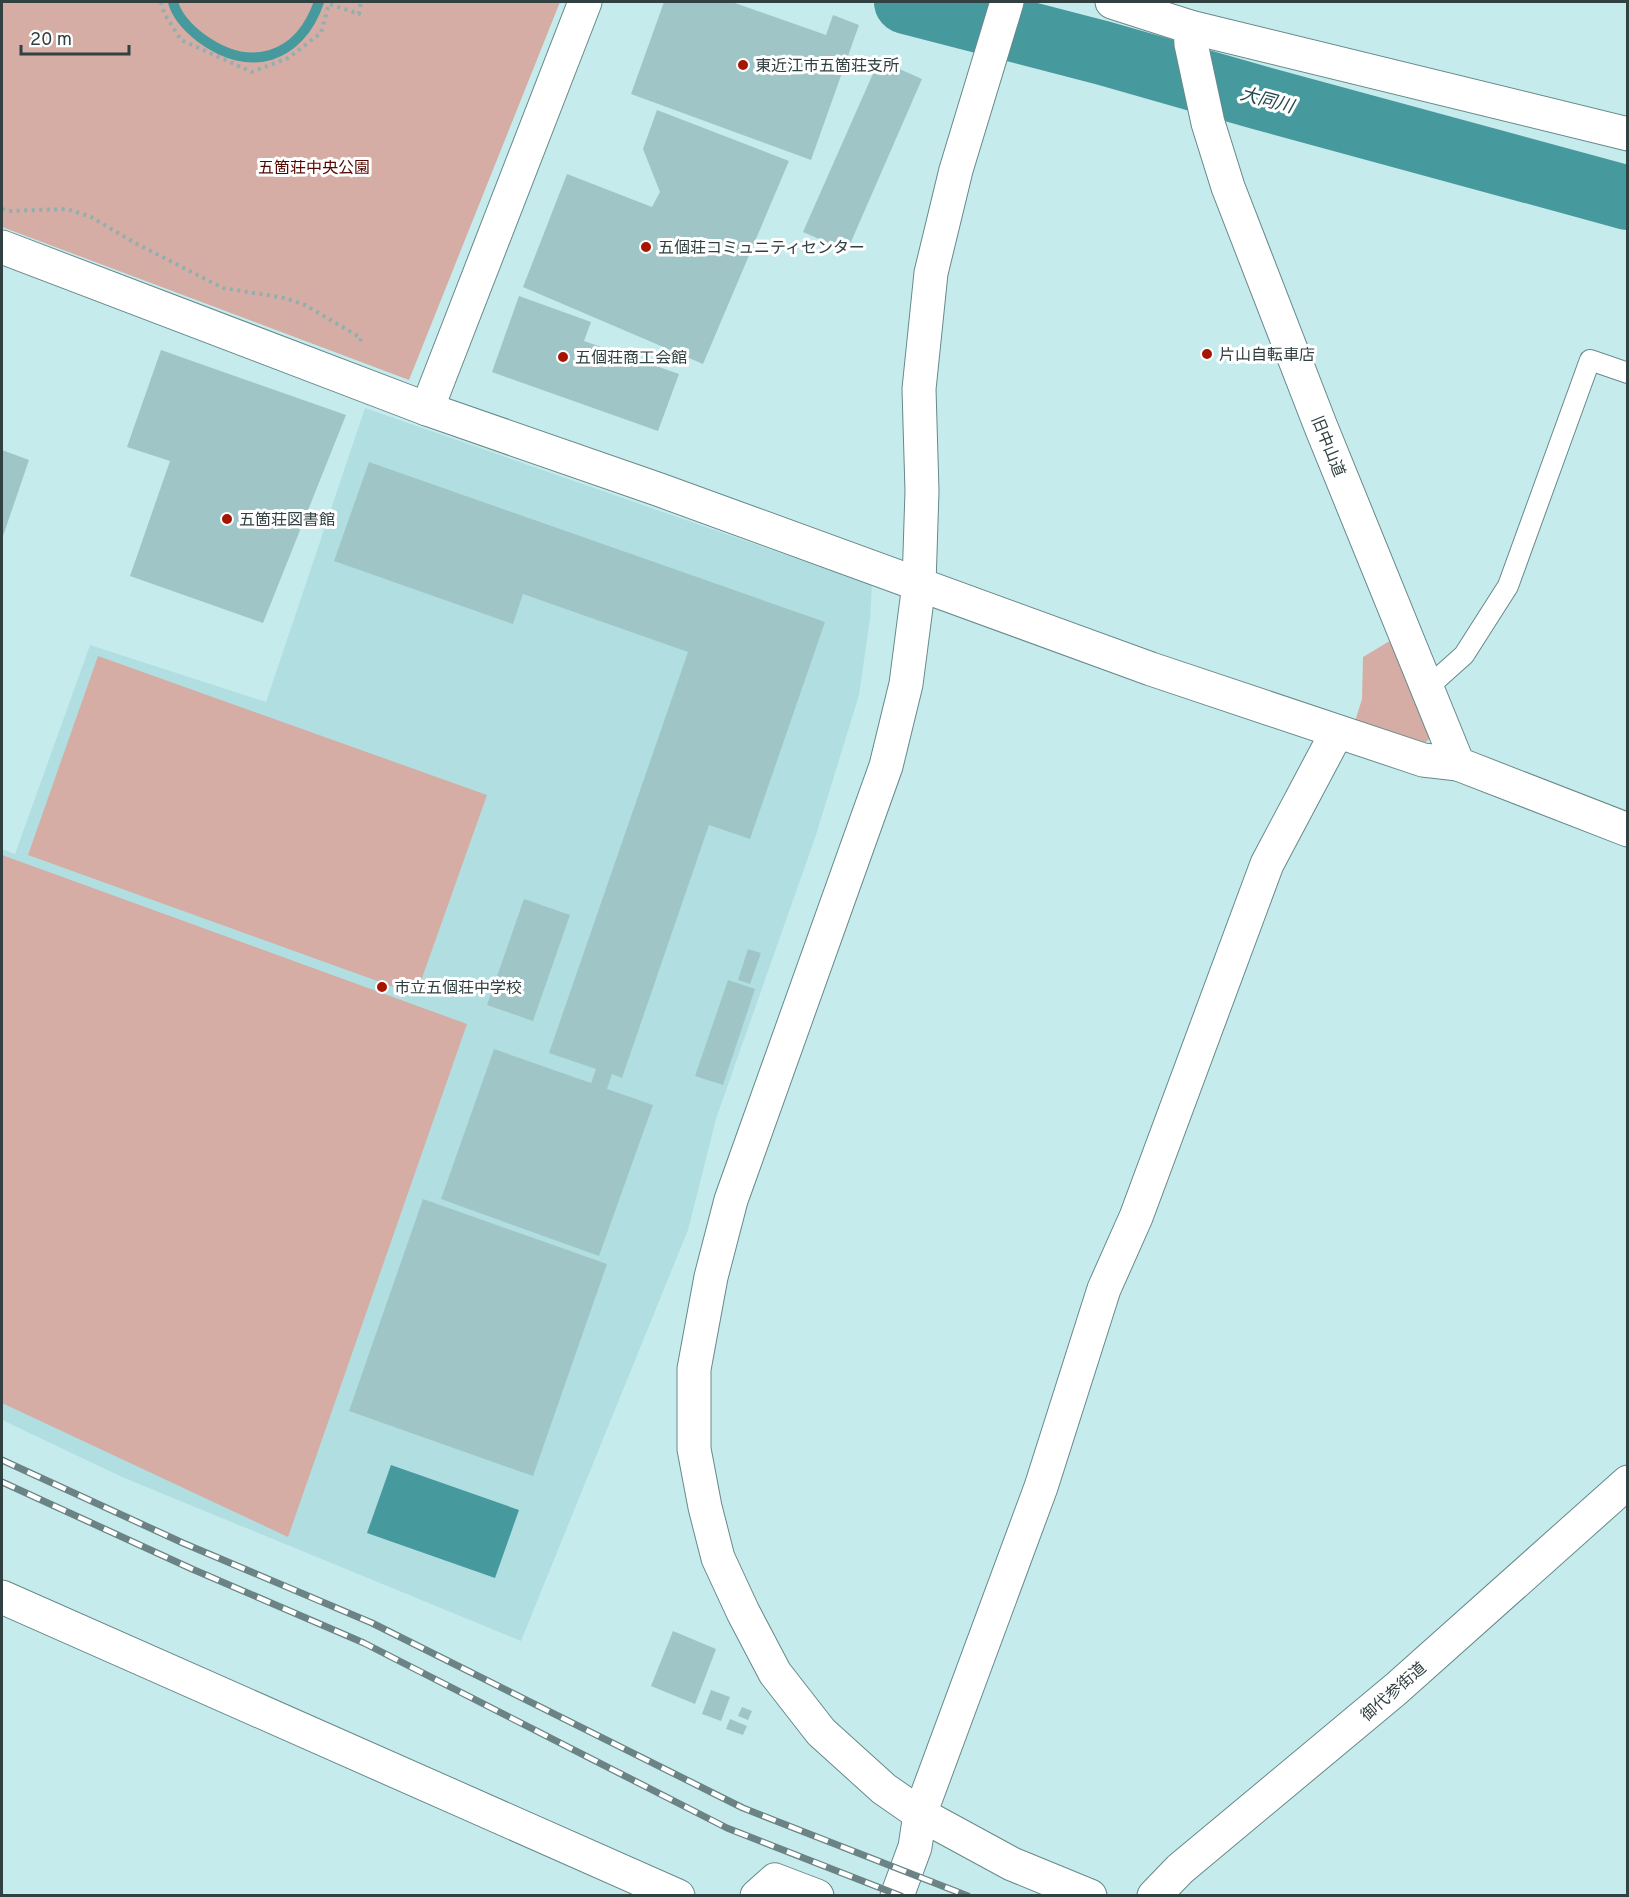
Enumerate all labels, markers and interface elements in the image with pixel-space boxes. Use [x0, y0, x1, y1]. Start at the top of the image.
scale bar [21, 18, 129, 56]
text: 20 m [30, 29, 72, 52]
place label: 東近江市五箇荘支所 [755, 57, 899, 77]
marker: 東近江市五箇荘支所 [736, 58, 750, 72]
water label: 大同川 [1238, 83, 1298, 120]
park label: 五箇荘中央公園 [258, 159, 370, 179]
place label: 五個荘コミュニティセンター [658, 239, 865, 259]
marker: 五個荘コミュニティセンター [639, 240, 653, 254]
place label: 片山自転車店 [1219, 346, 1315, 366]
marker: 片山自転車店 [1200, 347, 1214, 361]
place label: 五個荘商工会館 [575, 349, 687, 369]
marker: 五個荘商工会館 [556, 350, 570, 364]
street label: 旧中山道 [1306, 413, 1348, 480]
place label: 五箇荘図書館 [239, 511, 335, 531]
marker: 五箇荘図書館 [220, 512, 234, 526]
place label: 市立五個荘中学校 [394, 979, 522, 999]
marker: 市立五個荘中学校 [375, 980, 389, 994]
street label: 御代参街道 [1358, 1659, 1431, 1726]

